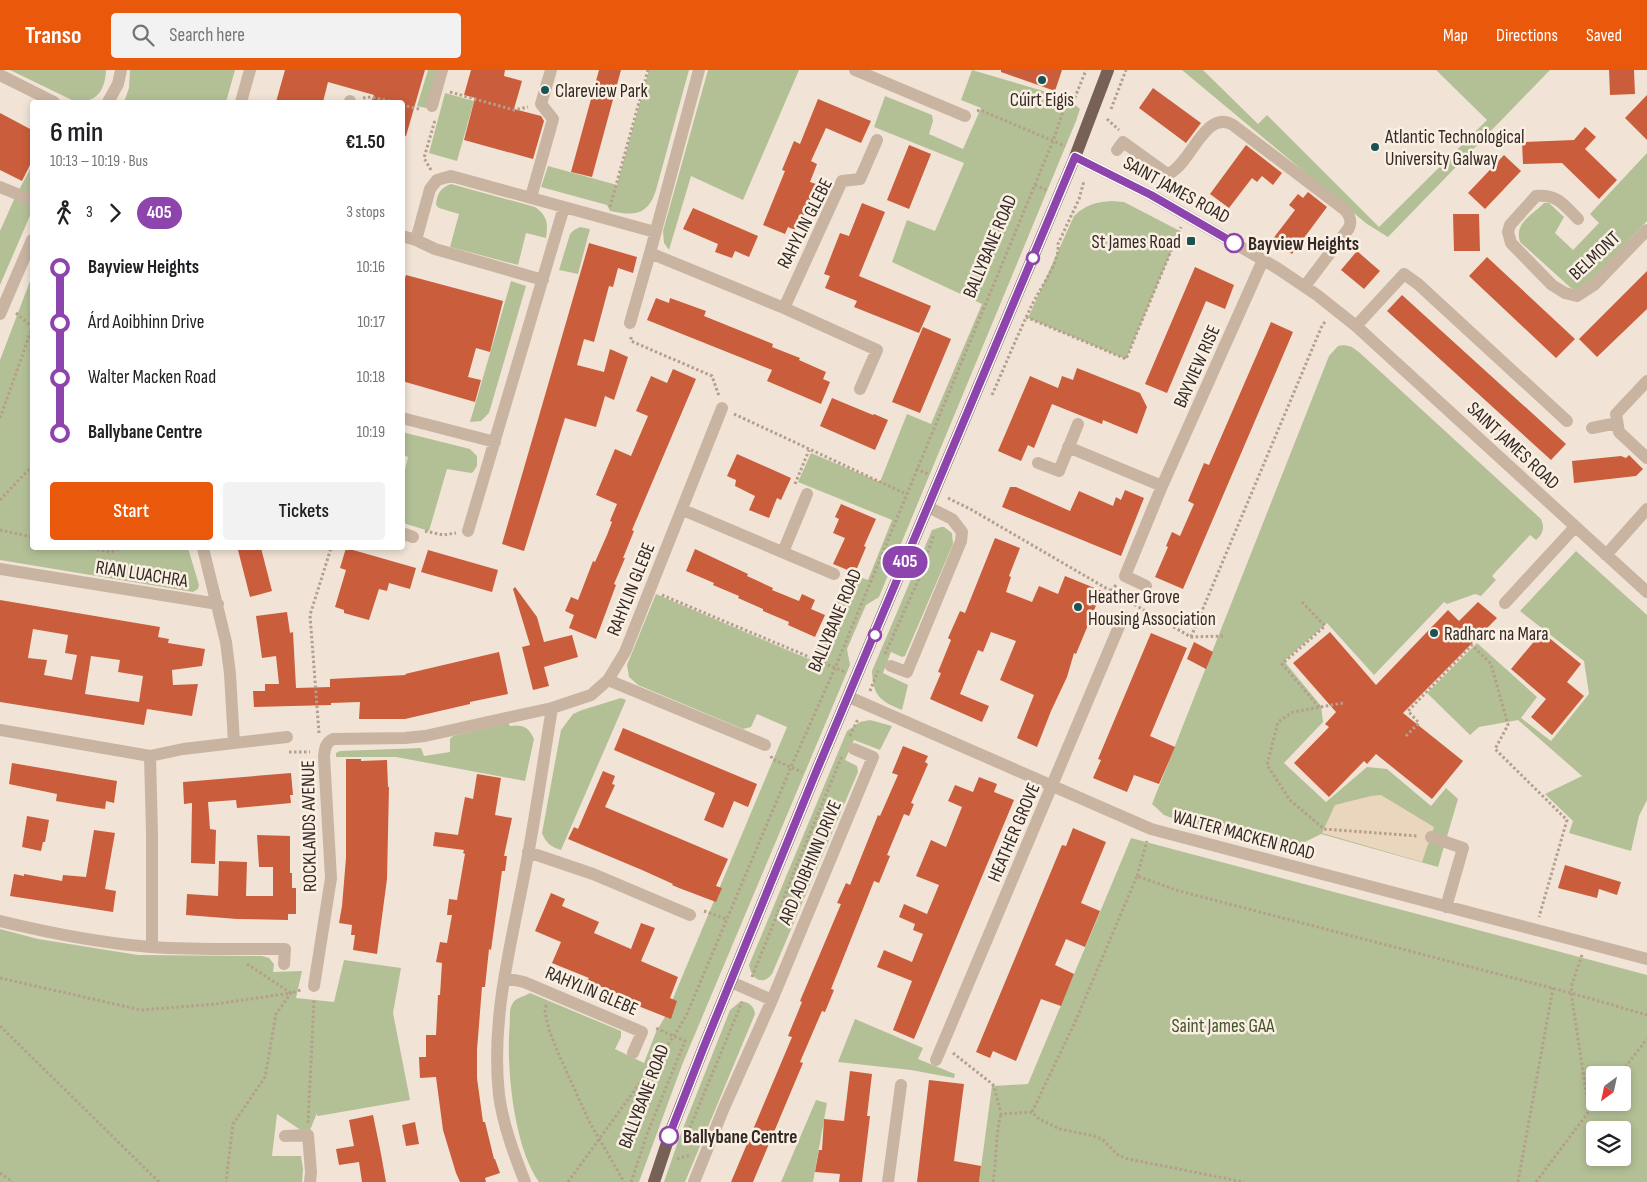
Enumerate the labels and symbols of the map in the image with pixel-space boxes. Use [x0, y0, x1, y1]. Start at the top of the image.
marker: Cúirt Eigis [1036, 74, 1048, 86]
place label: Clareview Park [555, 80, 648, 103]
marker: Clareview Park [539, 84, 551, 96]
place label: Cúirt Eigis [1010, 89, 1074, 112]
place label: Atlantic Technological University Galway [1384, 126, 1525, 171]
marker: Atlantic Technological University Galway [1369, 141, 1381, 153]
street label: SAINT JAMES ROAD [1119, 152, 1234, 229]
street label: RAHYLIN GLEBE [773, 175, 838, 273]
street label: BALLYBANE ROAD [958, 192, 1022, 302]
street label: BELMONT [1565, 227, 1626, 285]
place label: St James Road [1092, 231, 1181, 254]
marker: Bayview Heights [1224, 233, 1244, 253]
place label: Bayview Heights [1248, 233, 1359, 256]
marker: St James Road [1185, 235, 1197, 247]
unlabelled marker [1026, 251, 1040, 265]
street label: BAYVIEW RISE [1169, 322, 1226, 411]
street label: SAINT JAMES ROAD [1462, 397, 1564, 495]
street label: RAHYLIN GLEBE [602, 540, 661, 640]
line badge: 405 [876, 546, 934, 578]
street label: RIAN LUACHRA [94, 556, 190, 593]
street label: BALLYBANE ROAD [803, 566, 867, 676]
place label: Heather Grove Housing Association [1088, 586, 1216, 631]
marker: Heather Grove Housing Association [1072, 601, 1084, 613]
place label: Radharc na Mara [1444, 623, 1549, 646]
marker: Radharc na Mara [1428, 627, 1440, 639]
unlabelled marker [868, 628, 882, 642]
street label: ROCKLANDS AVENUE [297, 760, 322, 892]
street label: HEATHER GROVE [983, 780, 1046, 886]
street label: ARD AOIBHINN DRIVE [773, 797, 847, 929]
street label: WALTER MACKEN ROAD [1170, 805, 1317, 865]
street label: RAHYLIN GLEBE [542, 962, 641, 1021]
park label: Saint James GAA [1171, 1015, 1275, 1038]
street label: BALLYBANE ROAD [614, 1041, 675, 1152]
north arrow [1586, 1066, 1631, 1111]
marker: Ballybane Centre [659, 1126, 679, 1146]
place label: Ballybane Centre [683, 1126, 797, 1149]

